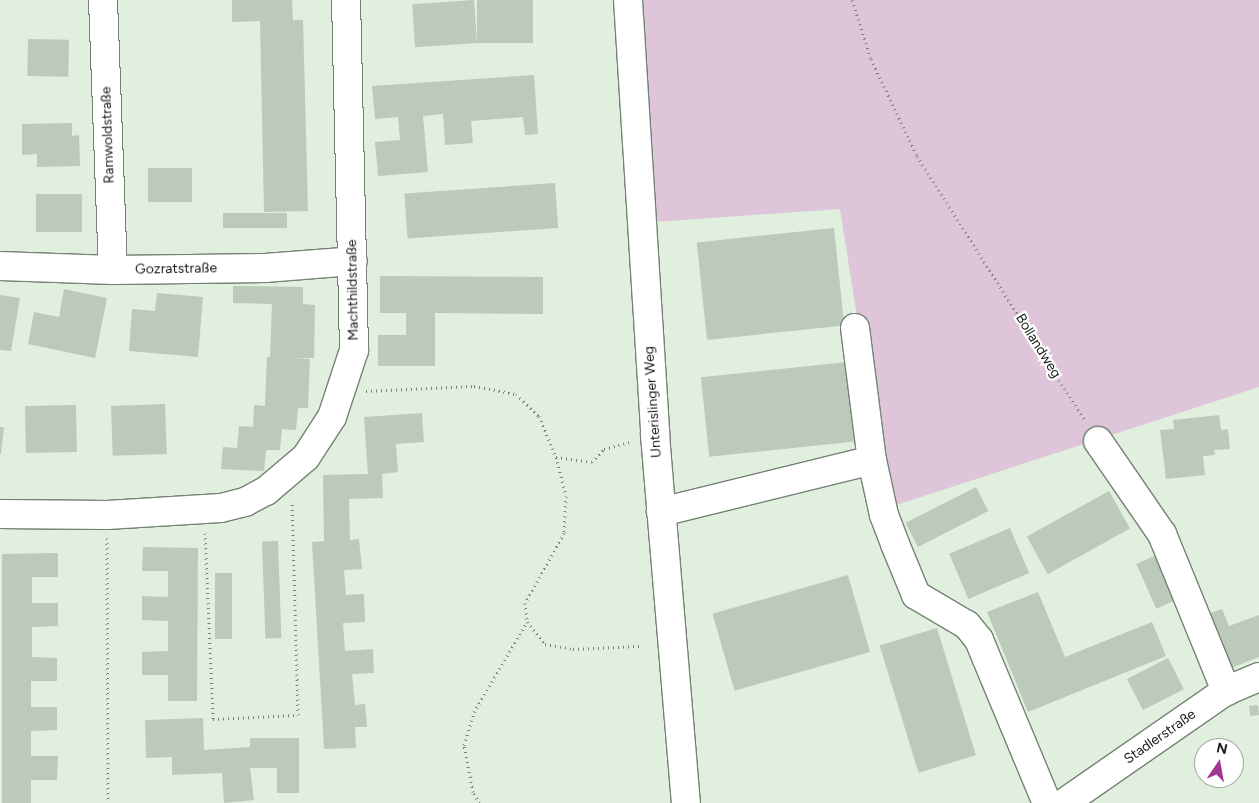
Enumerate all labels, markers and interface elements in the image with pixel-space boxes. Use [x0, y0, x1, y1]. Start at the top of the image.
street label: Ramwoldstraße [98, 86, 118, 184]
street label: Machthildstraße [344, 239, 362, 341]
street label: Gozratstraße [135, 260, 217, 278]
street label: Bollandweg [1012, 311, 1064, 381]
street label: Unterislinger Weg [641, 346, 665, 458]
street label: Stadlerstraße [1121, 706, 1199, 768]
north arrow [1194, 738, 1244, 788]
text: N [1215, 739, 1229, 758]

